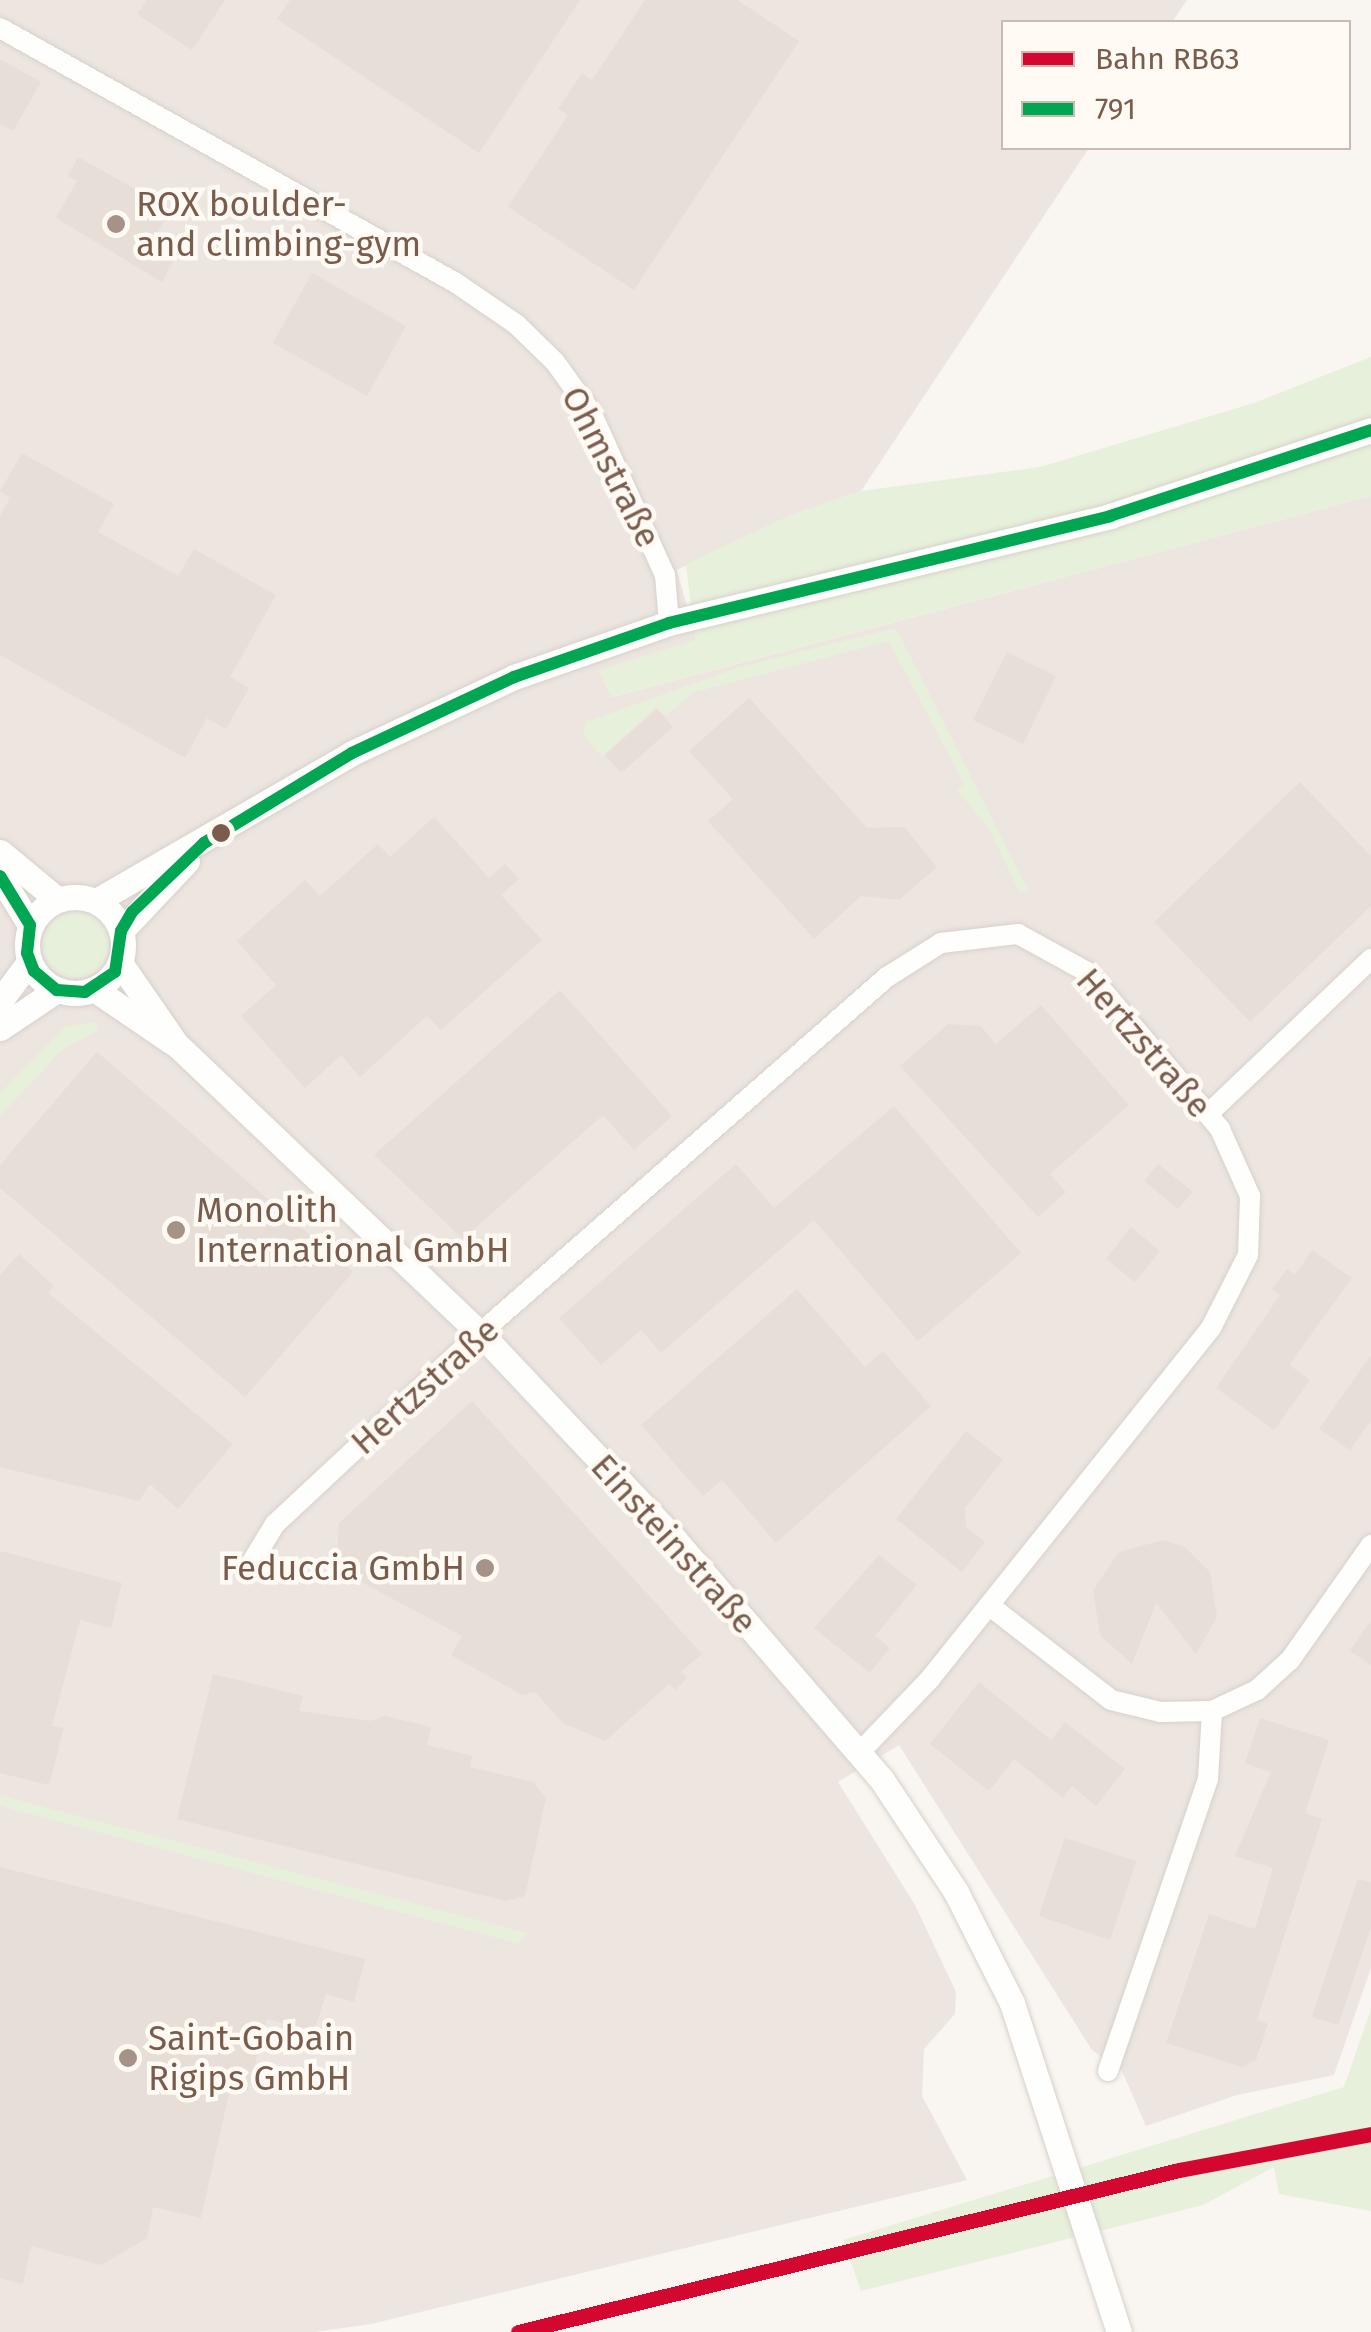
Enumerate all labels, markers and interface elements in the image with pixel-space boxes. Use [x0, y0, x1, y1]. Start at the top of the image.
legend [1001, 20, 1351, 150]
text: Bahn RB63 [1095, 41, 1240, 77]
text: 791 [1095, 91, 1136, 127]
place label: ROX boulder- and climbing-gym [136, 183, 421, 265]
marker: ROX boulder- and climbing-gym [105, 213, 127, 235]
street label: Ohmstraße [553, 380, 669, 554]
unlabelled marker [211, 823, 231, 843]
street label: Hertzstraße [1068, 960, 1220, 1126]
place label: Monolith International GmbH [196, 1189, 509, 1271]
marker: Monolith International GmbH [165, 1219, 187, 1241]
street label: Hertzstraße [343, 1309, 507, 1463]
street label: Einsteinstraße [582, 1446, 766, 1642]
place label: Feduccia GmbH [221, 1547, 465, 1589]
marker: Feduccia GmbH [474, 1557, 496, 1579]
place label: Saint-Gobain Rigips GmbH [148, 2017, 354, 2099]
marker: Saint-Gobain Rigips GmbH [117, 2047, 139, 2069]

